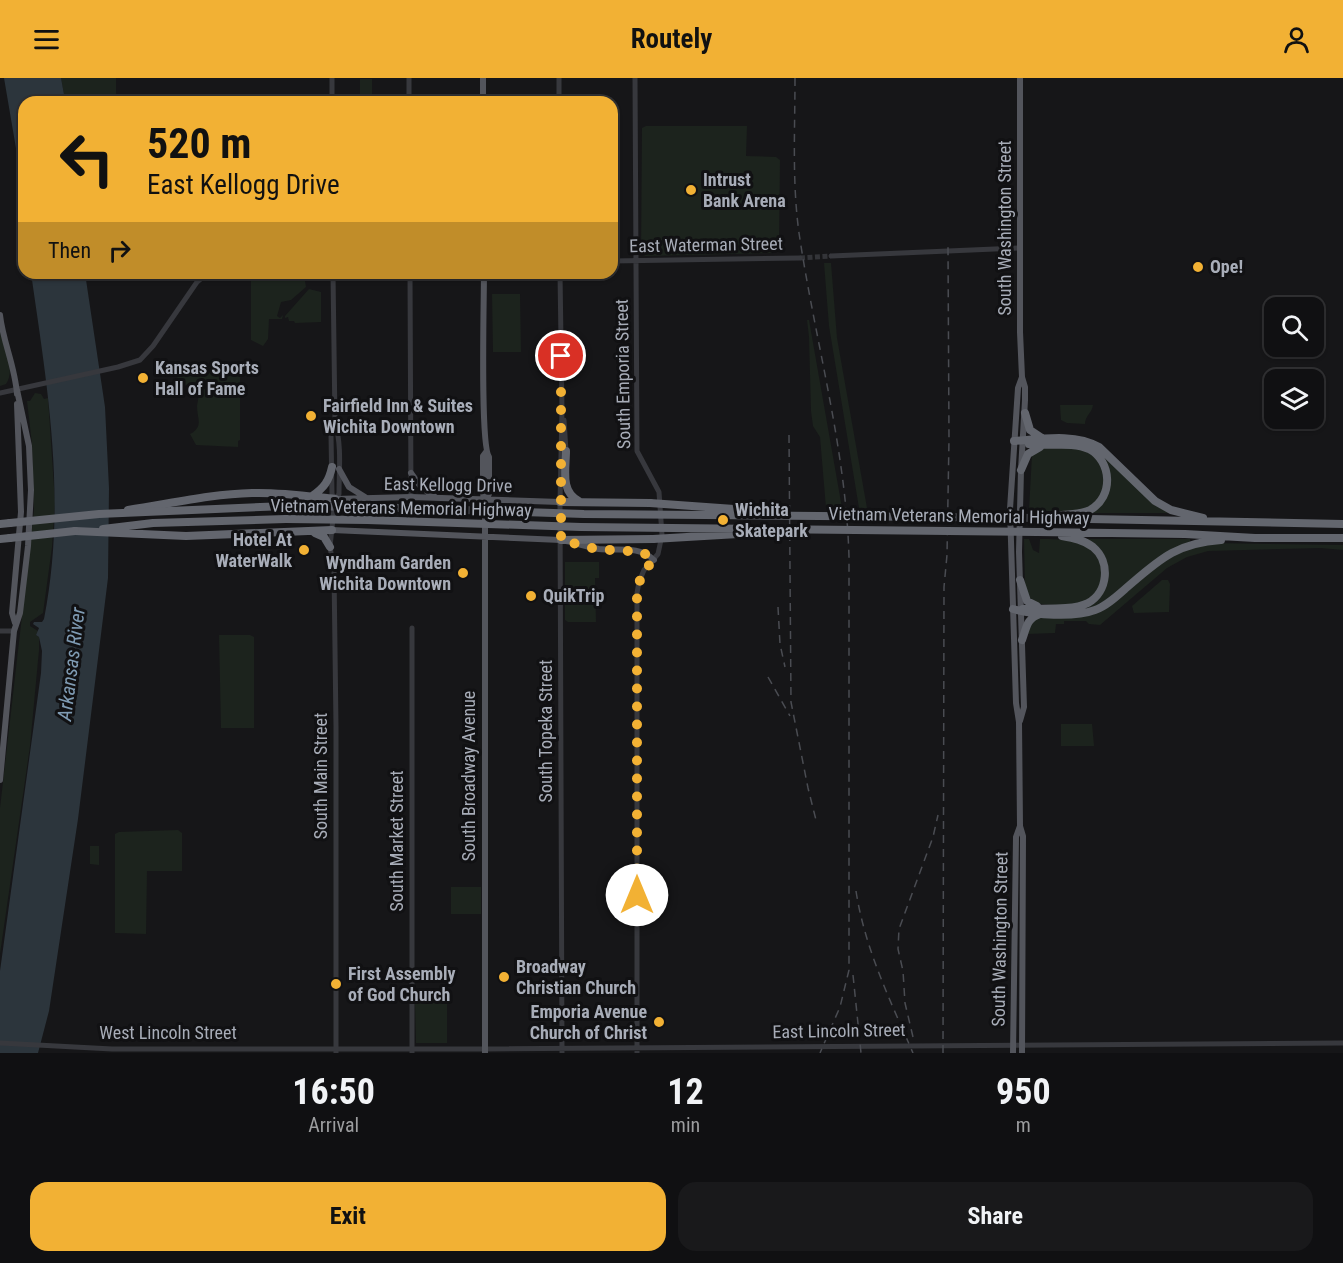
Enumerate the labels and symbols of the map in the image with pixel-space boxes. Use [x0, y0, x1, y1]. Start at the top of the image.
street label: South Washington Street [994, 140, 1015, 316]
place label: Intrust Bank Arena [703, 169, 786, 211]
marker: Intrust Bank Arena [684, 183, 698, 197]
street label: East Waterman Street [629, 233, 783, 256]
place label: Ope! [1210, 256, 1243, 277]
marker: Ope! [1191, 260, 1205, 274]
street label: South Emporia Street [611, 299, 634, 449]
pin [535, 330, 586, 381]
place label: Kansas Sports Hall of Fame [155, 357, 259, 399]
marker: Kansas Sports Hall of Fame [136, 371, 150, 385]
place label: Fairfield Inn & Suites Wichita Downtown [323, 395, 473, 437]
marker: Fairfield Inn & Suites Wichita Downtown [304, 409, 318, 423]
street label: East Kellogg Drive [384, 473, 512, 496]
street label: Vietnam Veterans Memorial Highway [270, 495, 532, 520]
place label: Wichita Skatepark [735, 499, 808, 541]
street label: Vietnam Veterans Memorial Highway [828, 503, 1090, 528]
marker: Wichita Skatepark [716, 513, 730, 527]
place label: Hotel At WaterWalk [215, 529, 292, 571]
marker: Hotel At WaterWalk [297, 543, 311, 557]
place label: Wyndham Garden Wichita Downtown [319, 552, 451, 594]
marker: Wyndham Garden Wichita Downtown [456, 566, 470, 580]
place label: QuikTrip [543, 585, 605, 606]
marker: QuikTrip [524, 589, 538, 603]
water label: Arkansas River [52, 605, 90, 723]
street label: South Topeka Street [535, 660, 556, 802]
street label: South Broadway Avenue [458, 691, 479, 861]
street label: South Main Street [310, 713, 331, 839]
street label: South Market Street [386, 771, 407, 911]
street label: South Washington Street [987, 851, 1012, 1027]
position arrow [605, 863, 669, 927]
place label: Broadway Christian Church [516, 956, 636, 998]
place label: First Assembly of God Church [348, 963, 455, 1005]
marker: Broadway Christian Church [497, 970, 511, 984]
marker: First Assembly of God Church [329, 977, 343, 991]
place label: Emporia Avenue Church of Christ [530, 1001, 647, 1043]
marker: Emporia Avenue Church of Christ [652, 1015, 666, 1029]
street label: East Lincoln Street [772, 1019, 906, 1042]
street label: West Lincoln Street [99, 1022, 237, 1043]

